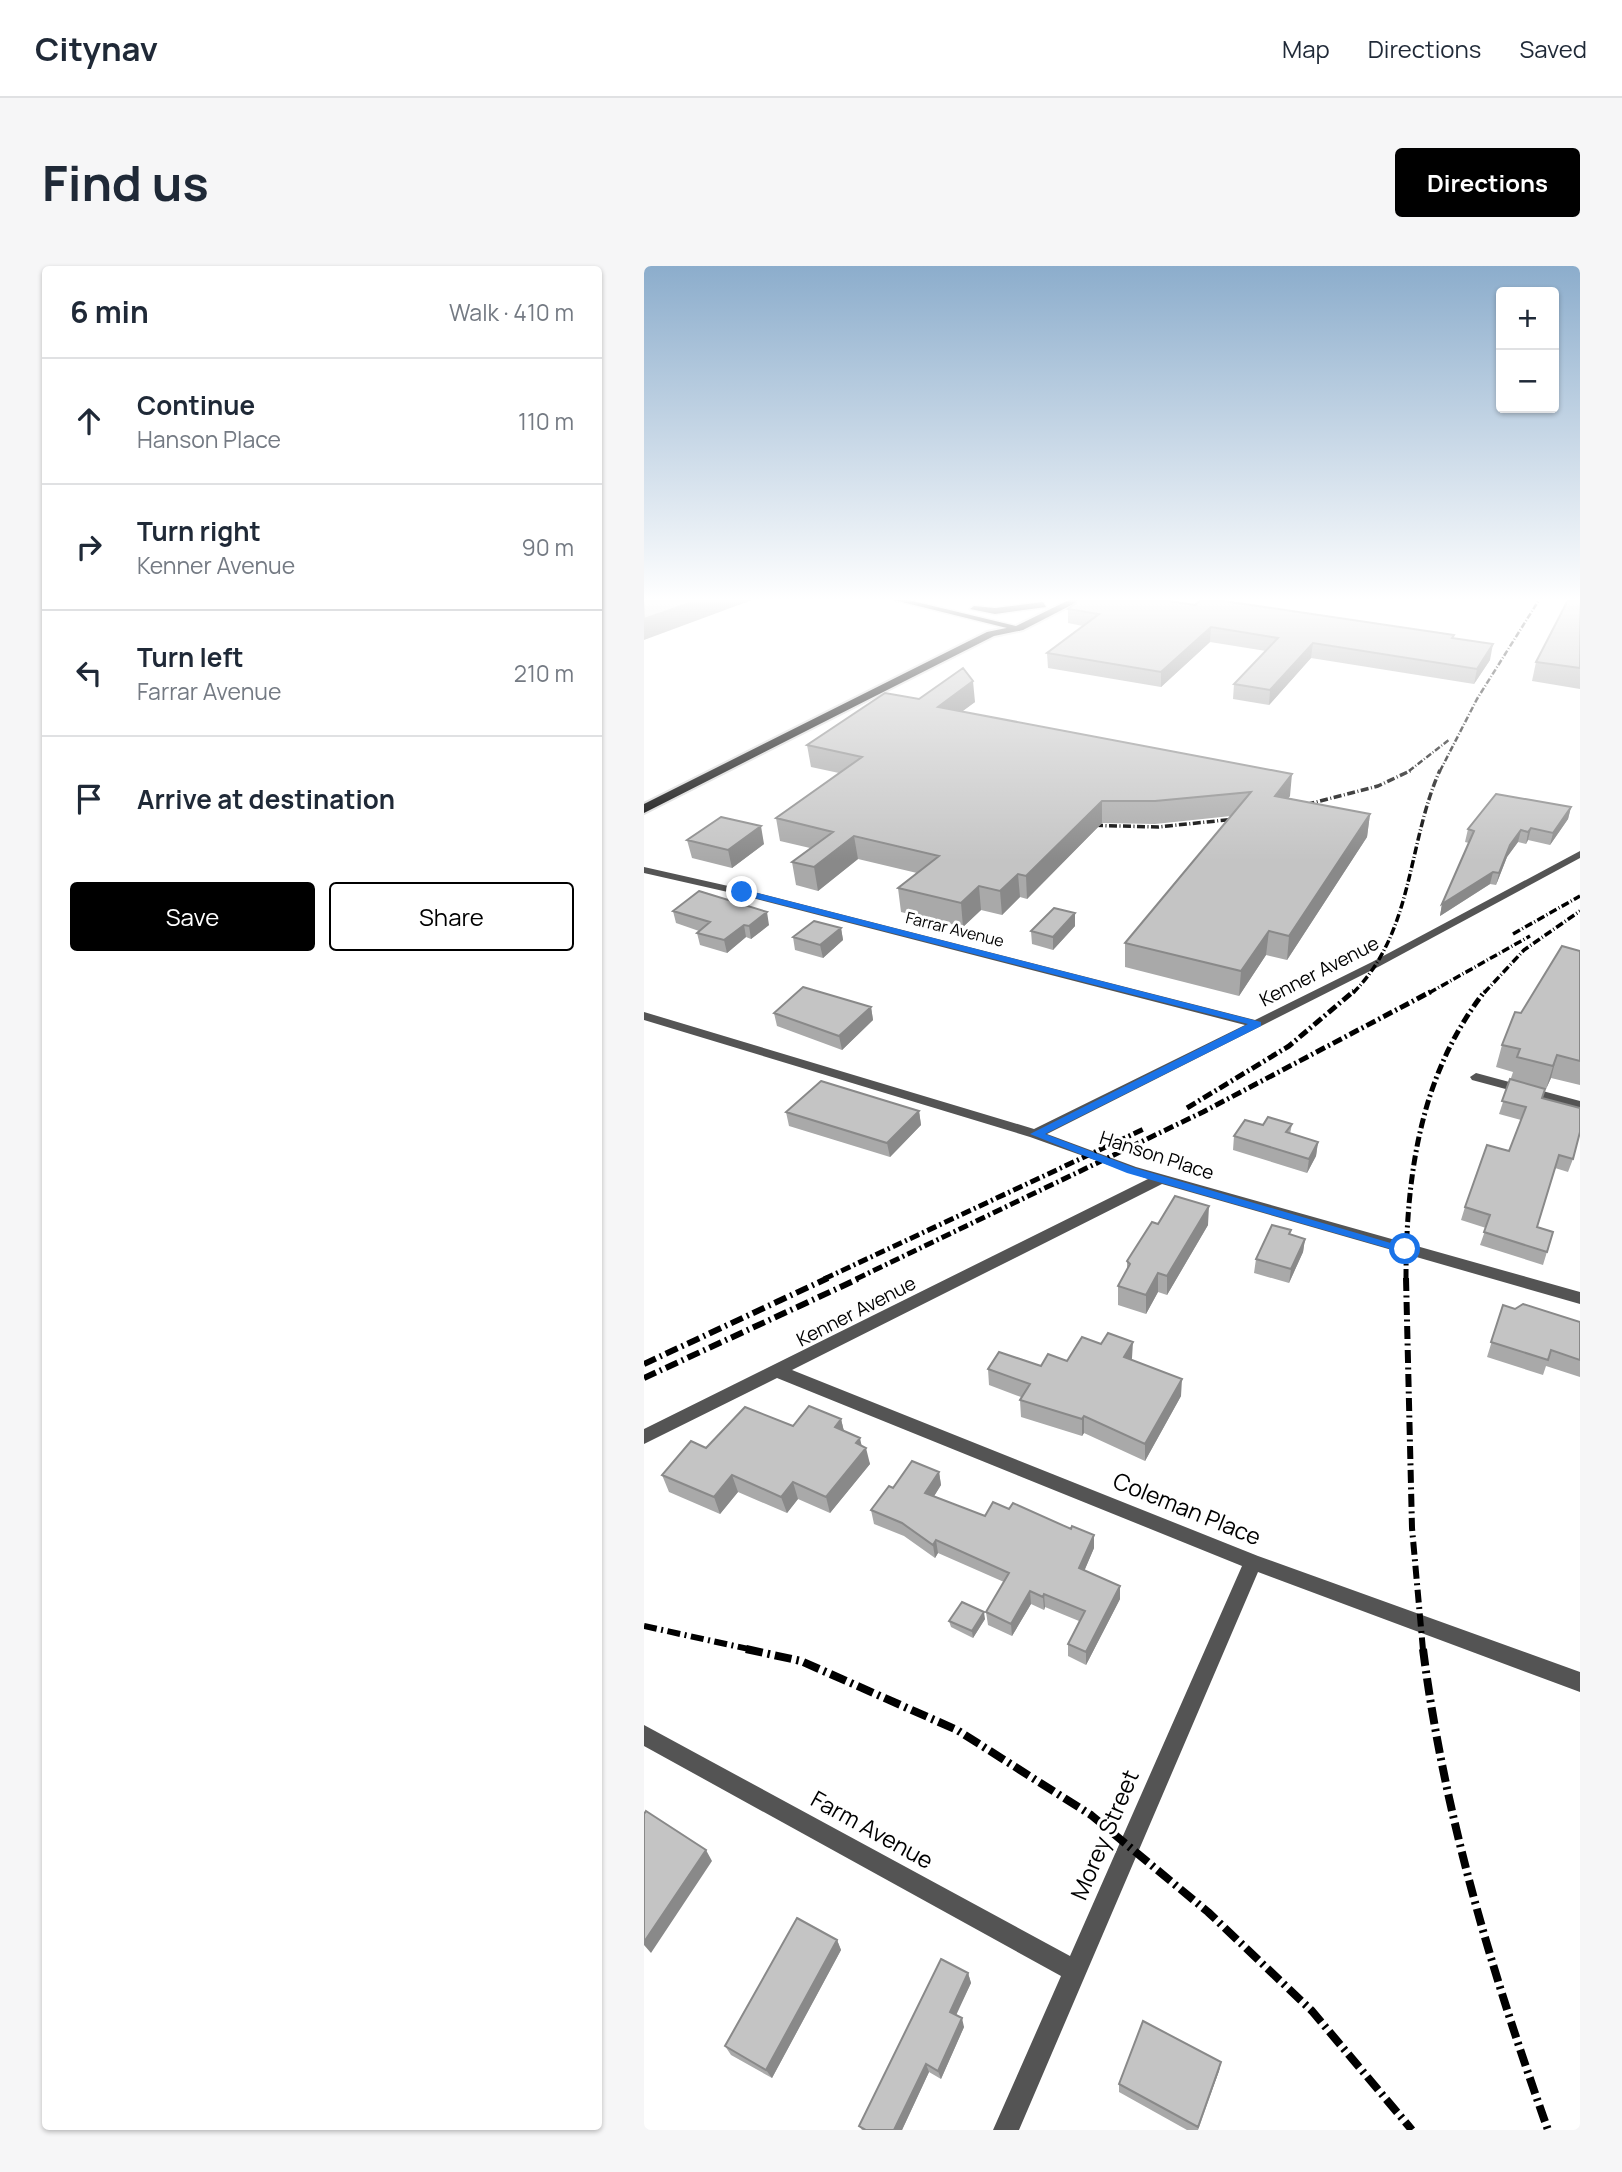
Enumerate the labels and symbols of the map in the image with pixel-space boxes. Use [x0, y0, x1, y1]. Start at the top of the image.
route end [726, 876, 757, 907]
street label: Farrar Avenue [904, 906, 1006, 952]
street label: Kenner Avenue [1255, 930, 1383, 1012]
street label: Hanson Place [1096, 1124, 1218, 1186]
route start [1389, 1233, 1420, 1264]
street label: Kenner Avenue [792, 1270, 920, 1352]
street label: Coleman Place [1109, 1464, 1266, 1552]
street label: Morey Street [1062, 1765, 1146, 1905]
street label: Farm Avenue [806, 1782, 939, 1876]

